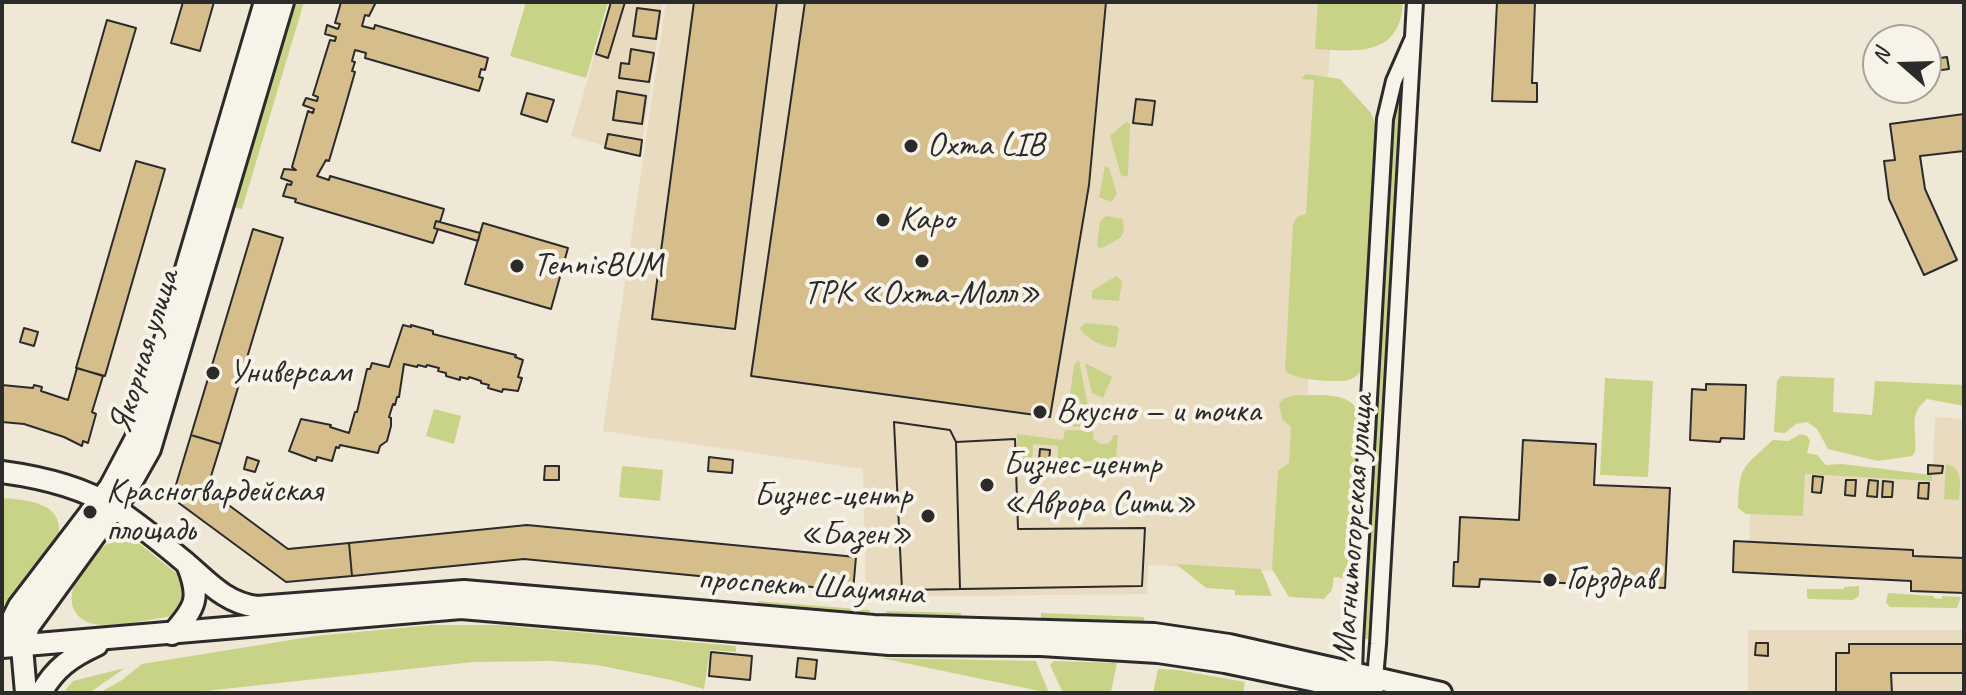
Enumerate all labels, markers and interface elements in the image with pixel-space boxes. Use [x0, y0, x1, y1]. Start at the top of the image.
north arrow [1862, 24, 1942, 104]
text: N [1866, 45, 1897, 68]
place label: Охта LIB [927, 126, 1045, 166]
marker: Охта LIB [902, 137, 920, 155]
place label: Каро [899, 200, 954, 240]
marker: Каро [874, 211, 892, 229]
place label: TennisBUM [533, 246, 663, 286]
marker: ТРК «Охта-Молл» [913, 252, 931, 270]
marker: TennisBUM [508, 257, 526, 275]
street label: Якорная улица [101, 265, 189, 439]
place label: ТРК «Охта-Молл» [804, 274, 1040, 314]
place label: Универсам [229, 353, 351, 393]
marker: Универсам [204, 364, 222, 382]
place label: Вкусно — и точка [1056, 392, 1261, 432]
street label: Магнитогорская улица [1324, 393, 1384, 661]
marker: Вкусно — и точка [1031, 403, 1049, 421]
place label: Бизнес-центр «Аврора Сити» [1003, 445, 1196, 524]
place label: Красногвардейская площадь [106, 472, 322, 552]
place label: Бизнес-центр «Базен» [754, 476, 912, 556]
marker: Бизнес-центр «Аврора Сити» [978, 476, 996, 494]
marker: Красногвардейская площадь [81, 503, 99, 521]
marker: Бизнес-центр «Базен» [919, 507, 937, 525]
street label: проспект Шаумяна [697, 559, 925, 615]
place label: Горздрав [1566, 560, 1655, 600]
marker: Горздрав [1541, 571, 1559, 589]

